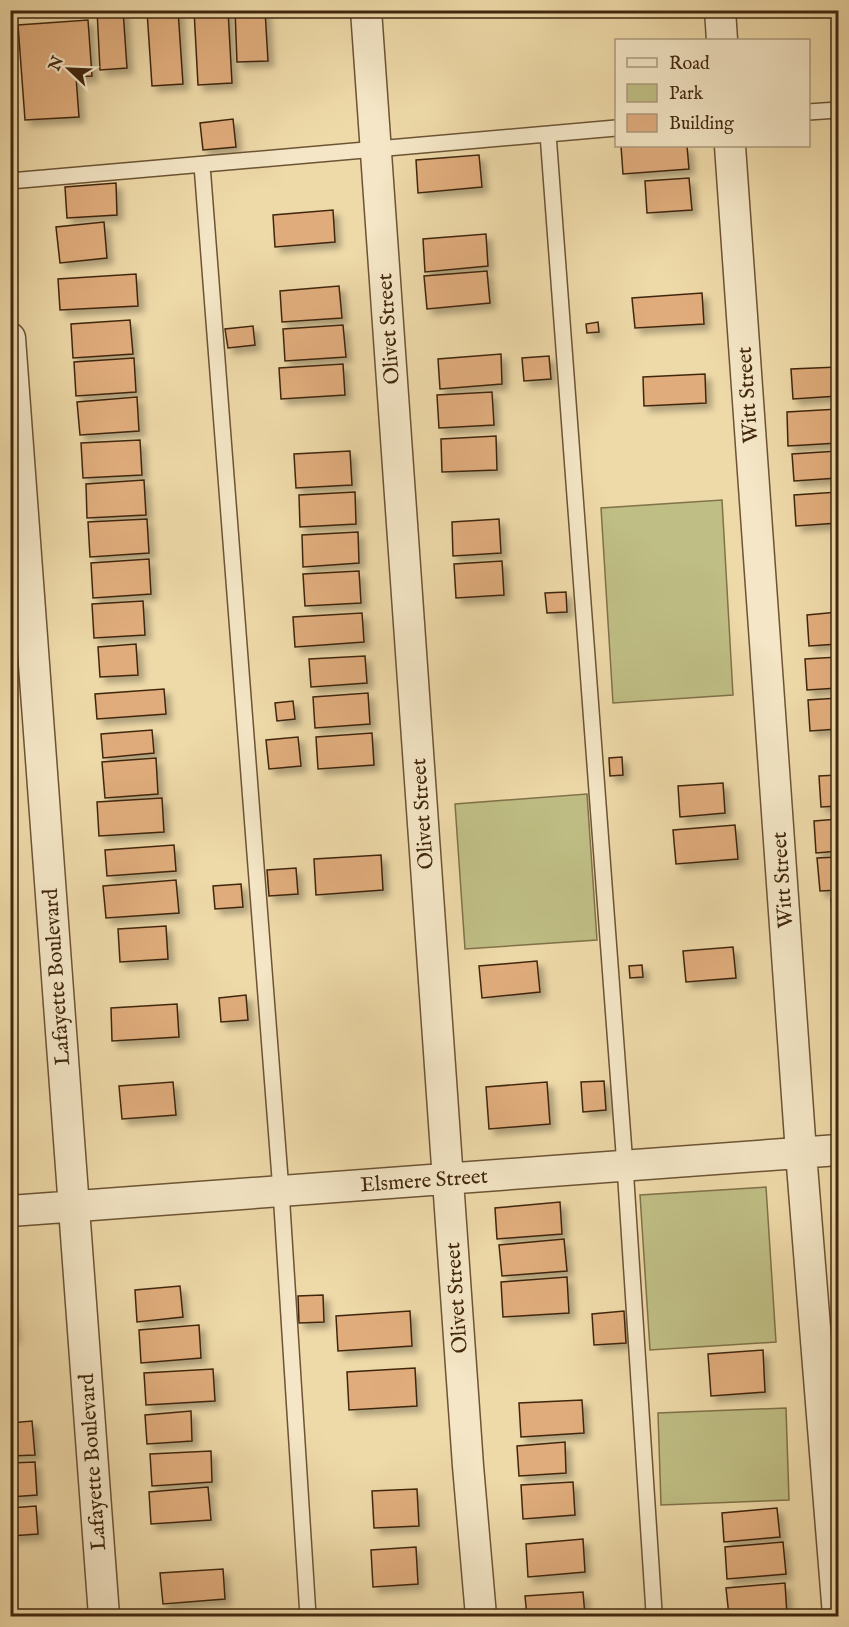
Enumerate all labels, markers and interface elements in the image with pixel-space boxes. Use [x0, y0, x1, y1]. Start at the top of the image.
north arrow [39, 39, 99, 99]
legend [615, 39, 810, 147]
text: N [45, 53, 69, 75]
text: Road [669, 53, 710, 76]
text: Park [669, 83, 704, 106]
text: Building [669, 113, 734, 136]
street label: Olivet Street [372, 272, 407, 385]
street label: Witt Street [732, 346, 765, 444]
street label: Olivet Street [406, 757, 441, 870]
street label: Witt Street [767, 831, 800, 929]
street label: Lafayette Boulevard [38, 887, 77, 1066]
street label: Elsmere Street [360, 1164, 489, 1199]
street label: Olivet Street [440, 1241, 475, 1354]
street label: Lafayette Boulevard [74, 1372, 113, 1551]

